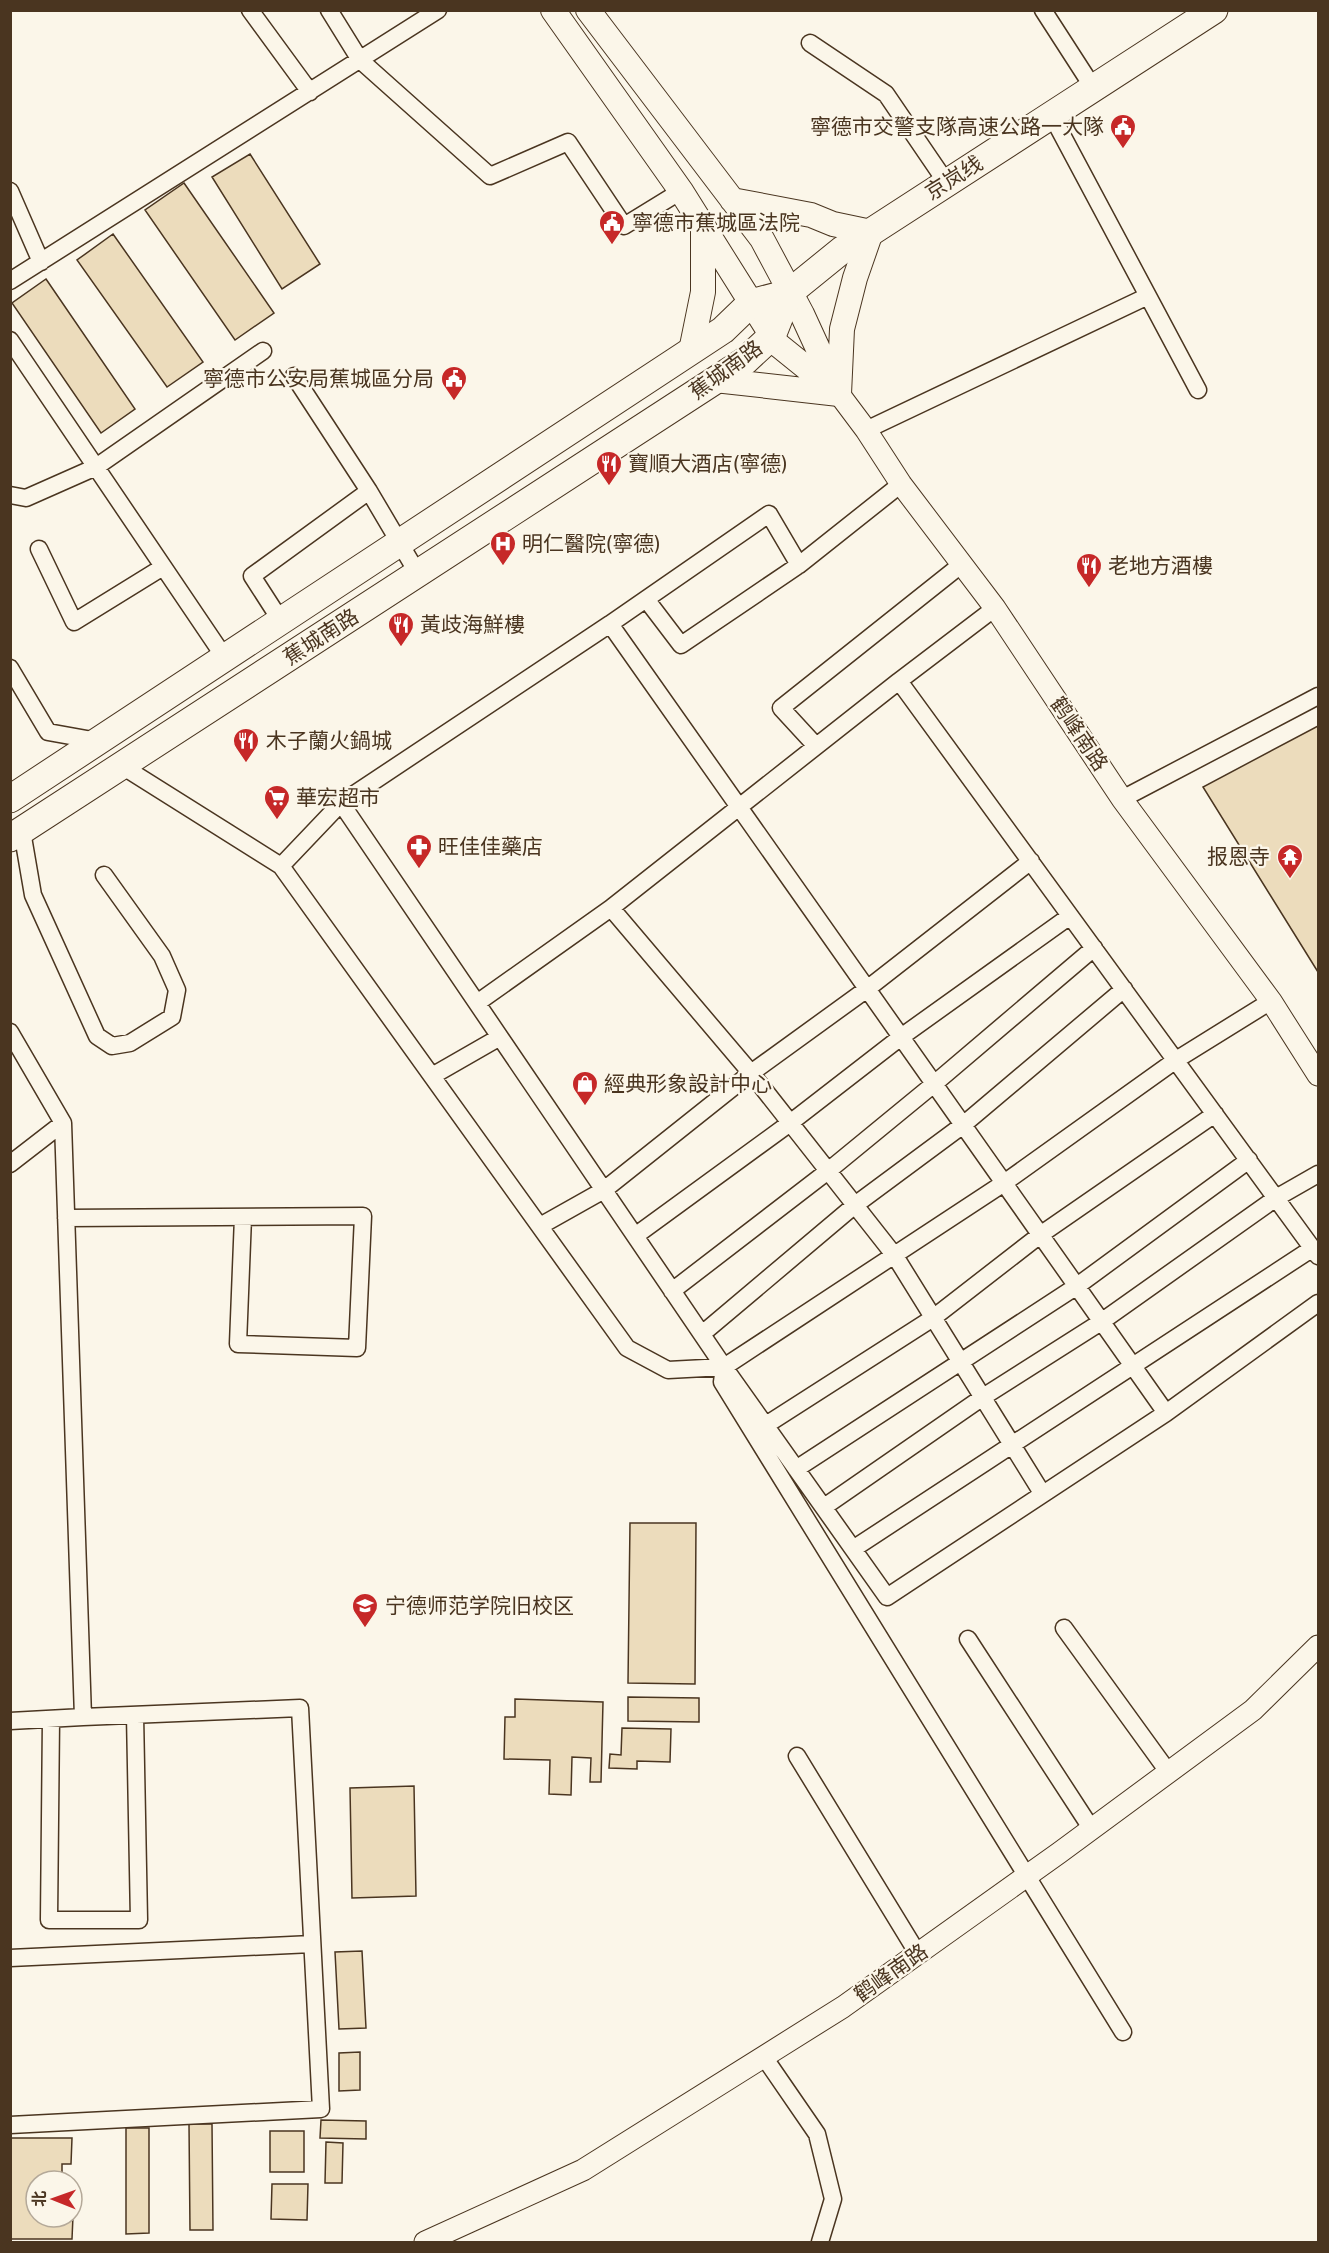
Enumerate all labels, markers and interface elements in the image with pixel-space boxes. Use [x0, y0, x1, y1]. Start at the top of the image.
public building icon: 寧德市交警支隊高速公路一大隊 [1108, 112, 1138, 150]
place label: 寧德市交警支隊高速公路一大隊 [810, 114, 1104, 139]
street label: 京岚线 [920, 150, 987, 205]
public building icon: 寧德市蕉城區法院 [597, 208, 627, 246]
place label: 寧德市蕉城區法院 [632, 210, 800, 235]
street label: 蕉城南路 [684, 335, 767, 404]
public building icon: 寧德市公安局蕉城區分局 [439, 364, 469, 402]
place label: 寧德市公安局蕉城區分局 [203, 366, 434, 391]
restaurant icon: 寶順大酒店(寧德) [594, 449, 624, 487]
place label: 寶順大酒店(寧德) [628, 451, 788, 476]
hospital icon: 明仁醫院(寧德) [488, 529, 518, 567]
place label: 明仁醫院(寧德) [522, 531, 661, 556]
restaurant icon: 老地方酒樓 [1074, 551, 1104, 589]
place label: 老地方酒樓 [1108, 553, 1213, 578]
street label: 蕉城南路 [279, 603, 363, 670]
restaurant icon: 黃歧海鮮樓 [386, 610, 416, 648]
place label: 黃歧海鮮樓 [420, 612, 525, 637]
street label: 鹤峰南路 [1046, 692, 1113, 776]
restaurant icon: 木子蘭火鍋城 [231, 726, 261, 764]
place label: 木子蘭火鍋城 [266, 728, 392, 753]
supermarket icon: 華宏超市 [262, 783, 292, 821]
place label: 華宏超市 [296, 785, 380, 810]
pharmacy icon: 旺佳佳藥店 [404, 832, 434, 870]
place label: 旺佳佳藥店 [438, 834, 543, 859]
temple icon: 报恩寺 [1275, 842, 1305, 880]
place label: 报恩寺 [1207, 844, 1270, 869]
shop icon: 經典形象設計中心 [570, 1069, 600, 1107]
place label: 經典形象設計中心 [604, 1071, 772, 1096]
school or university icon: 宁德师范学院旧校区 [350, 1591, 380, 1629]
place label: 宁德师范学院旧校区 [385, 1593, 574, 1618]
street label: 鹤峰南路 [849, 1938, 932, 2007]
north arrow [24, 2169, 84, 2229]
text: 北 [30, 2191, 49, 2207]

